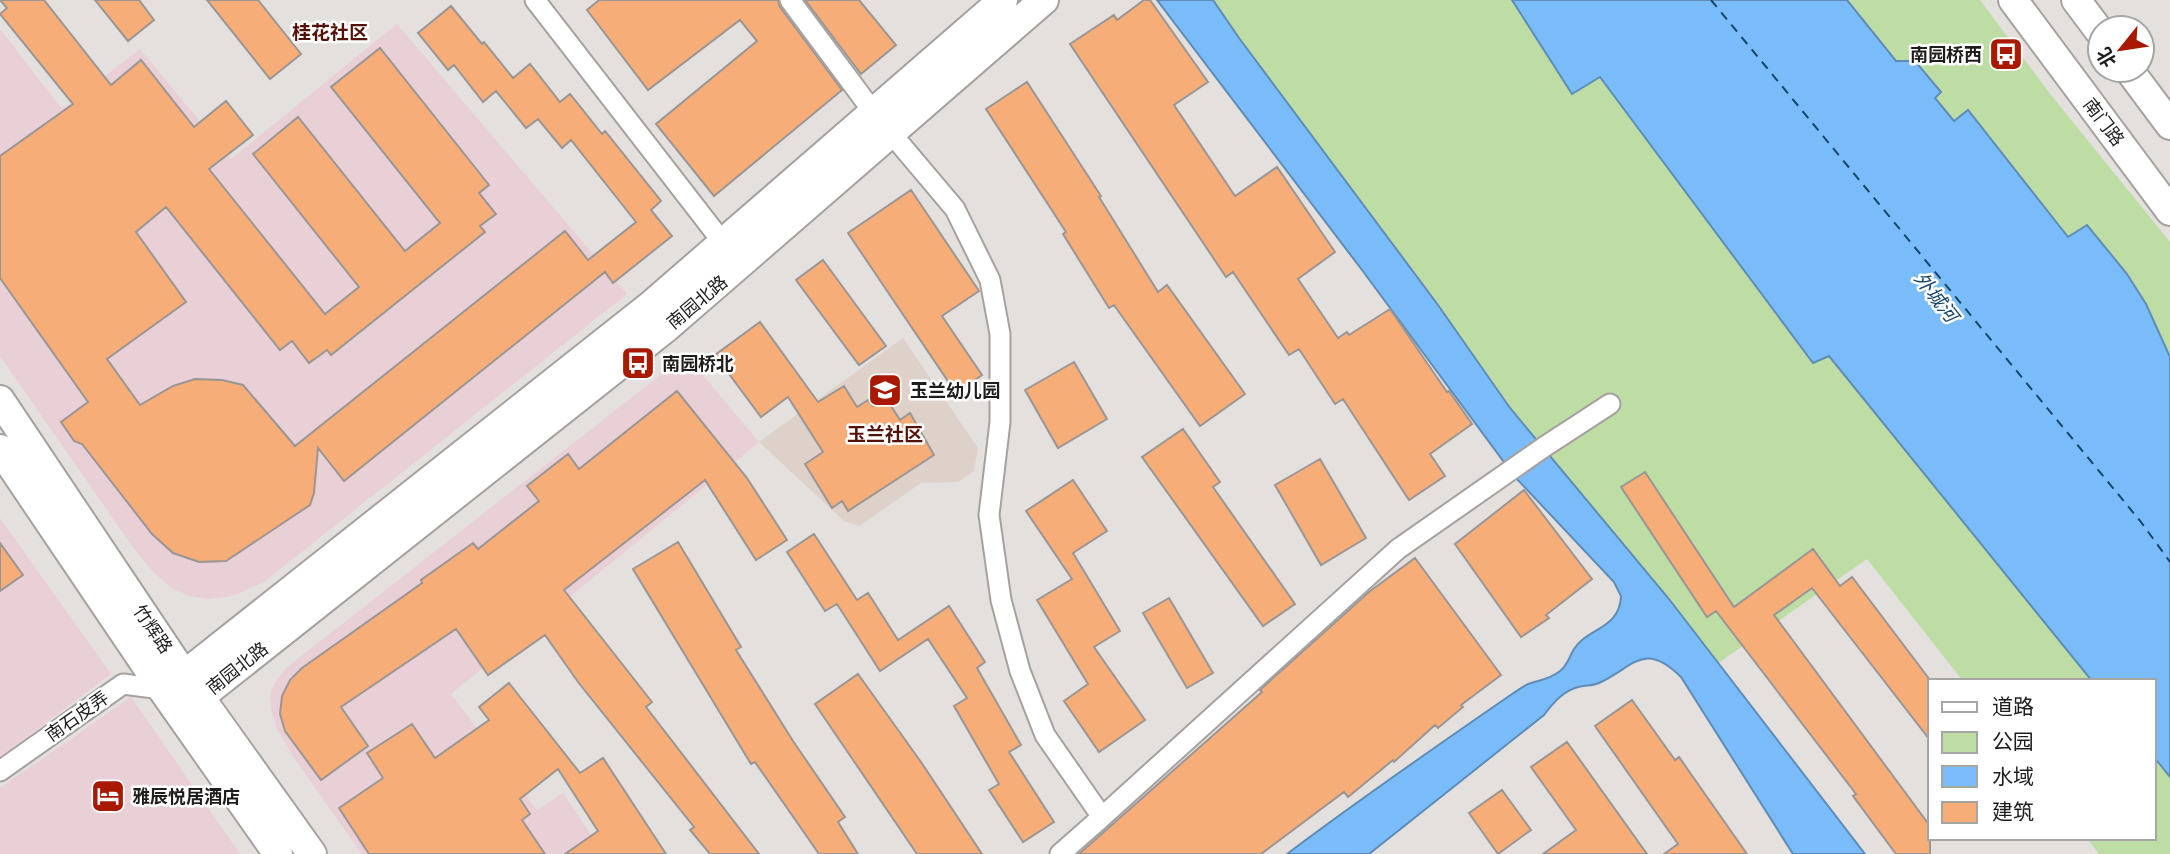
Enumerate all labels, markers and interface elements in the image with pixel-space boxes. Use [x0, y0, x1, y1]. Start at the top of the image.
north arrow [2086, 14, 2156, 84]
district label: 桂花社区 [292, 21, 368, 44]
bus stop icon: 南园桥西 [1987, 35, 2025, 73]
text: 北 [2092, 43, 2121, 71]
place label: 南园桥西 [1910, 44, 1982, 65]
street label: 南门路 [2079, 94, 2129, 150]
water label: 外城河 [1909, 267, 1965, 330]
street label: 南园北路 [663, 271, 731, 333]
bus stop icon: 南园桥北 [619, 344, 657, 382]
place label: 南园桥北 [662, 353, 734, 374]
school or university icon: 玉兰幼儿园 [866, 371, 904, 409]
place label: 玉兰幼儿园 [910, 380, 1000, 401]
district label: 玉兰社区 [847, 423, 923, 446]
street label: 竹辉路 [129, 601, 177, 657]
street label: 南园北路 [202, 638, 272, 698]
legend [1928, 679, 2156, 840]
street label: 南石皮弄 [41, 687, 113, 745]
text: 道路 [1992, 694, 2034, 719]
text: 公园 [1992, 729, 2034, 754]
text: 水域 [1992, 764, 2034, 789]
hotel icon: 雅辰悦居酒店 [89, 777, 127, 815]
place label: 雅辰悦居酒店 [132, 786, 240, 807]
text: 建筑 [1992, 799, 2034, 824]

